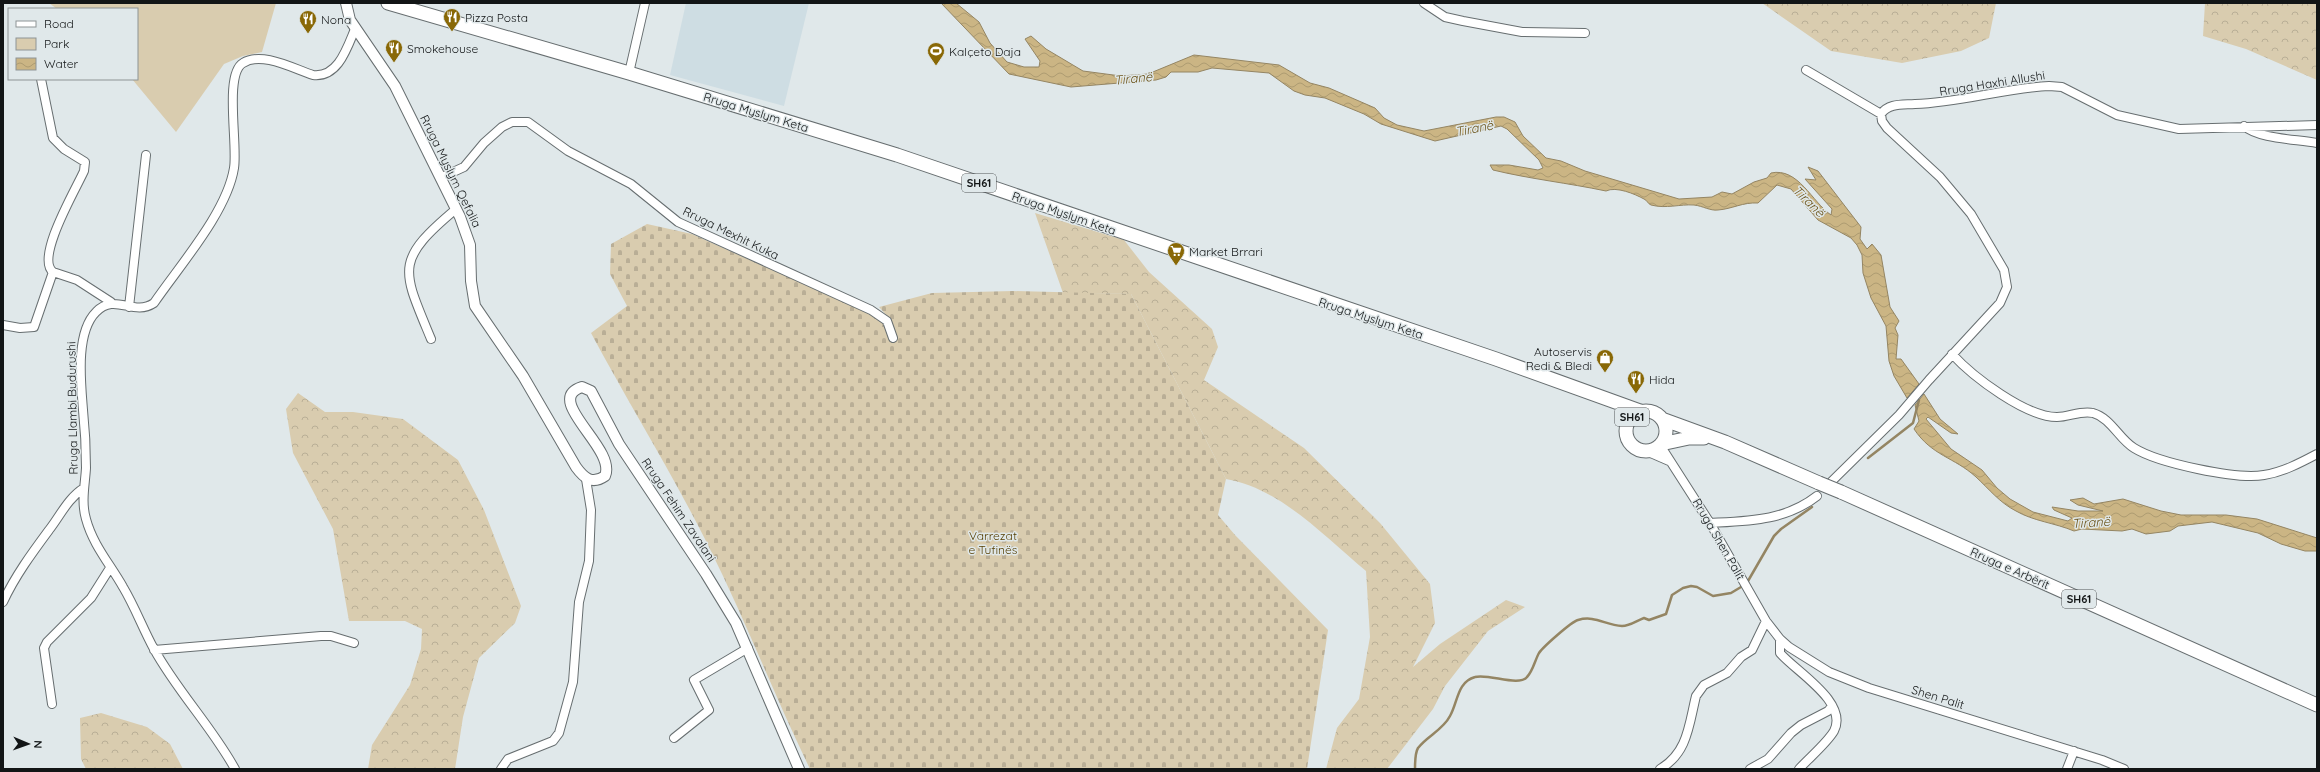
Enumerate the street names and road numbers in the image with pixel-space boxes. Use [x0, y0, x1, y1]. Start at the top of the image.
street label: Rruga Haxhi Allushi [1938, 67, 2046, 99]
street label: Rruga Myslym Keta [702, 89, 810, 135]
street label: Rruga Myslym Qefalia [417, 112, 485, 230]
road number: SH61 [962, 174, 996, 192]
street label: Rruga Myslym Keta [1010, 188, 1118, 238]
street label: Rruga Mexhit Kuka [681, 203, 781, 263]
street label: Rruga Myslym Keta [1317, 294, 1425, 342]
street label: Rruga Llambi Budurushi [63, 341, 81, 475]
road number: SH61 [1615, 408, 1649, 426]
street label: Rruga Fehim Zavalani [639, 455, 719, 565]
street label: Rruga Shen Palit [1690, 496, 1748, 582]
street label: Rruga e Arbërit [1968, 544, 2052, 592]
road number: SH61 [2062, 590, 2096, 608]
street label: Shen Palit [1910, 682, 1966, 712]

